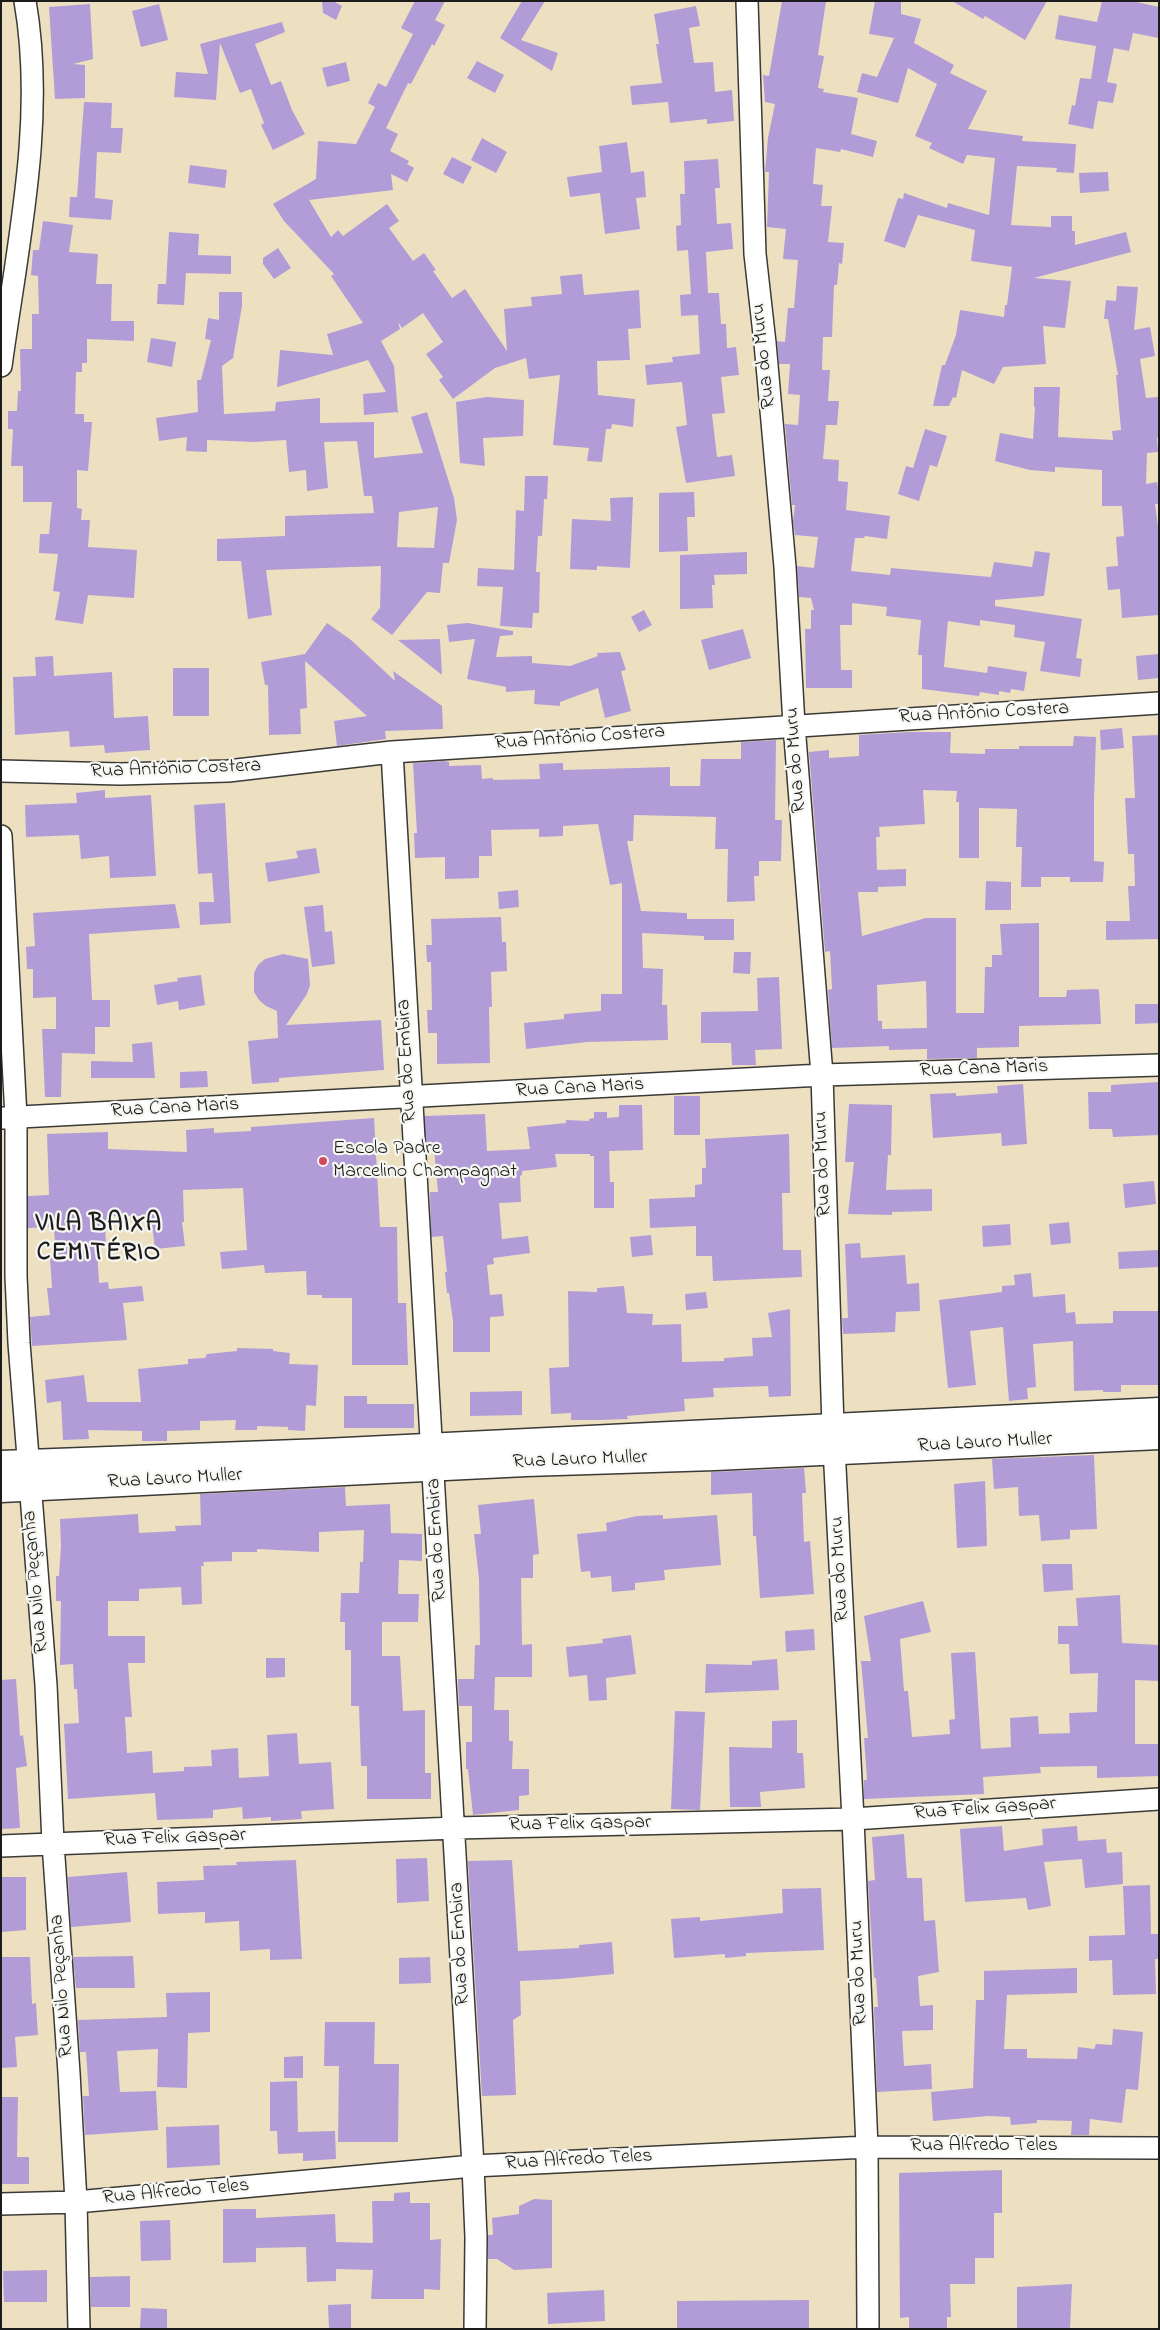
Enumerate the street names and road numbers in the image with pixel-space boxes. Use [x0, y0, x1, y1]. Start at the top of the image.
street label: Rua do Muru [748, 302, 782, 410]
street label: Rua Antônio Costera [898, 698, 1070, 730]
street label: Rua do Muru [781, 706, 813, 814]
street label: Rua Antônio Costera [494, 721, 666, 757]
street label: Rua Antônio Costera [90, 755, 262, 785]
street label: Rua do Embira [393, 999, 423, 1123]
street label: Rua Cana Maris [919, 1056, 1049, 1084]
street label: Rua Cana Maris [515, 1074, 645, 1104]
street label: Rua Cana Maris [110, 1094, 240, 1124]
street label: Rua do Muru [810, 1111, 838, 1217]
street label: Rua Lauro Muller [917, 1428, 1053, 1460]
street label: Rua Lauro Muller [512, 1447, 648, 1475]
street label: Rua Lauro Muller [107, 1464, 243, 1496]
street label: Rua do Embira [423, 1478, 453, 1602]
street label: Rua Nilo Peçanha [19, 1510, 55, 1654]
street label: Rua do Muru [826, 1515, 856, 1623]
street label: Rua Felix Gaspar [913, 1793, 1057, 1827]
street label: Rua Felix Gaspar [509, 1812, 651, 1838]
street label: Rua Felix Gaspar [103, 1825, 247, 1853]
street label: Rua do Embira [446, 1882, 476, 2006]
street label: Rua Nilo Peçanha [46, 1914, 80, 2058]
street label: Rua do Muru [846, 1920, 874, 2026]
street label: Rua Alfredo Teles [910, 2135, 1058, 2159]
street label: Rua Alfredo Teles [505, 2145, 653, 2177]
street label: Rua Alfredo Teles [102, 2175, 250, 2211]

